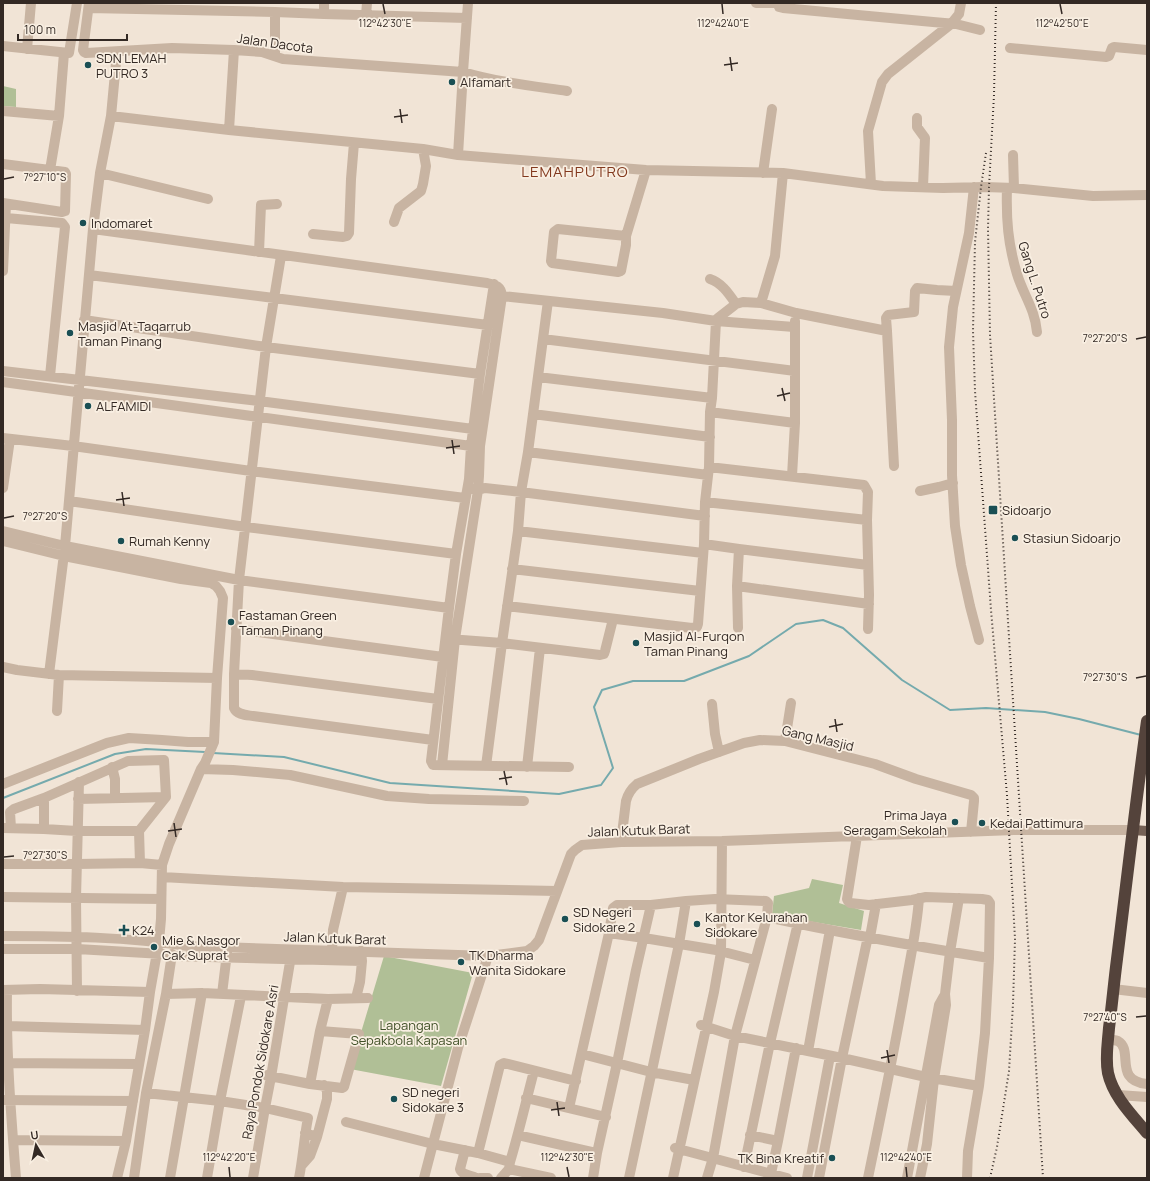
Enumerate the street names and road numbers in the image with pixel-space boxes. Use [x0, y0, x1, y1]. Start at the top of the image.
street label: Jalan Dacota [236, 29, 314, 57]
street label: Gang L. Putro [1014, 239, 1056, 321]
street label: Gang Masjid [780, 721, 856, 755]
street label: Jalan Kutuk Barat [587, 819, 691, 841]
street label: Jalan Kutuk Barat [283, 927, 387, 949]
street label: Raya Pondok Sidokare Asri [238, 983, 282, 1141]

